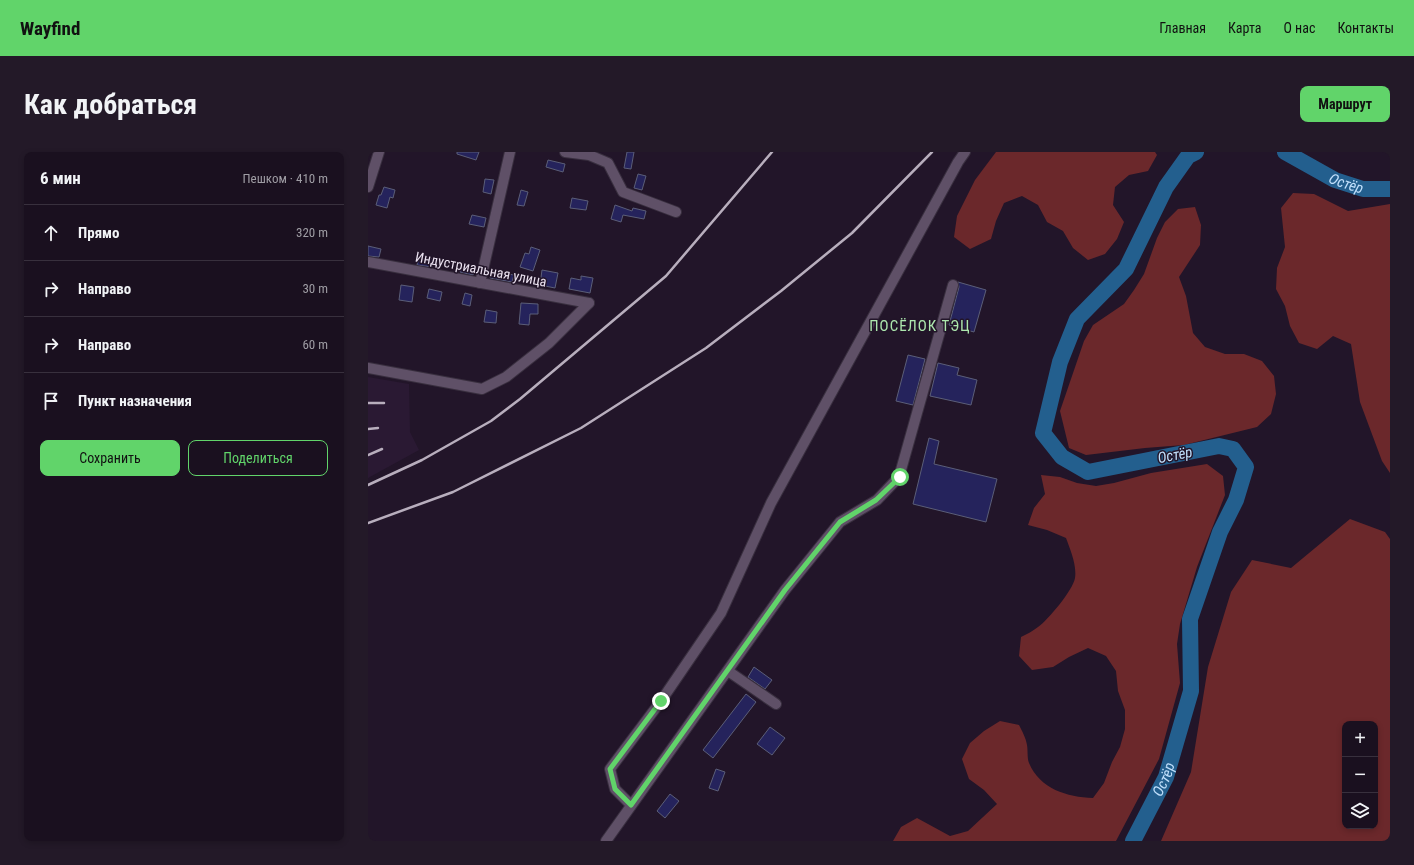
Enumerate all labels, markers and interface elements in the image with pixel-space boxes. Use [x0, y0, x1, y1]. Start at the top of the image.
text: Wayfind [20, 17, 80, 40]
text: Главная [1159, 20, 1206, 36]
text: Карта [1228, 20, 1261, 36]
text: О нас [1283, 20, 1315, 36]
text: Контакты [1337, 20, 1394, 36]
button: Маршрут [1300, 86, 1390, 122]
text: Как добраться [24, 88, 197, 121]
text: 6 мин [40, 168, 81, 188]
water label: Остёр [1325, 169, 1366, 198]
text: Пешком · 410 m [242, 171, 328, 186]
icon: ahead [40, 222, 62, 244]
text: Прямо [78, 224, 119, 242]
text: 320 m [296, 225, 328, 240]
street label: Индустриальная улица [414, 248, 548, 290]
icon: right [40, 278, 62, 300]
text: Направо [78, 280, 131, 298]
text: 30 m [302, 281, 328, 296]
district label: ПОСЁЛОК ТЭЦ [869, 317, 971, 335]
icon: right [40, 334, 62, 356]
text: Направо [78, 336, 131, 354]
text: 60 m [302, 337, 328, 352]
icon: arrive [40, 390, 62, 412]
text: Пункт назначения [78, 392, 192, 410]
button: Сохранить [40, 440, 180, 476]
button: Поделиться [188, 440, 328, 476]
water label: Остёр [1156, 443, 1194, 467]
route start [891, 468, 909, 486]
route end [652, 692, 670, 710]
map controls [1342, 721, 1378, 829]
button: + [1342, 721, 1378, 757]
button: − [1342, 757, 1378, 793]
water label: Остёр [1149, 761, 1179, 799]
button: layers [1342, 793, 1378, 829]

